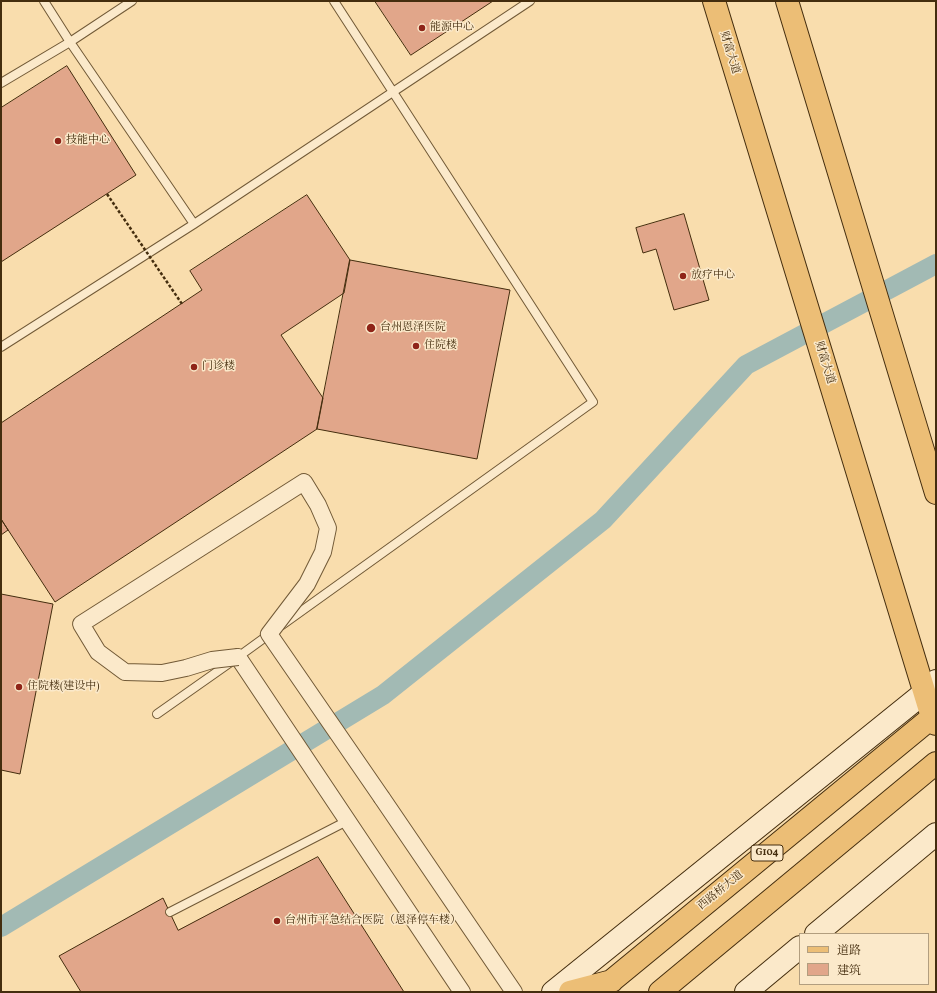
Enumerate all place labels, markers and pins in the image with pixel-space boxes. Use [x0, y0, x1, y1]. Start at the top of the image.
place label: 能源中心 [430, 21, 474, 35]
marker: 能源中心 [417, 23, 427, 33]
place label: 技能中心 [66, 134, 110, 148]
marker: 技能中心 [53, 136, 63, 146]
place label: 放疗中心 [691, 269, 735, 283]
marker: 放疗中心 [678, 271, 688, 281]
place label: 台州恩泽医院 [380, 321, 446, 335]
marker: 台州恩泽医院 [365, 322, 377, 334]
place label: 住院楼 [424, 339, 457, 353]
marker: 住院楼 [411, 341, 421, 351]
place label: 门诊楼 [202, 360, 235, 374]
marker: 门诊楼 [189, 362, 199, 372]
place label: 住院楼(建设中) [27, 680, 99, 694]
marker: 住院楼(建设中) [14, 682, 24, 692]
place label: 台州市平急结合医院（恩泽停车楼） [285, 914, 461, 928]
marker: 台州市平急结合医院（恩泽停车楼） [272, 916, 282, 926]

